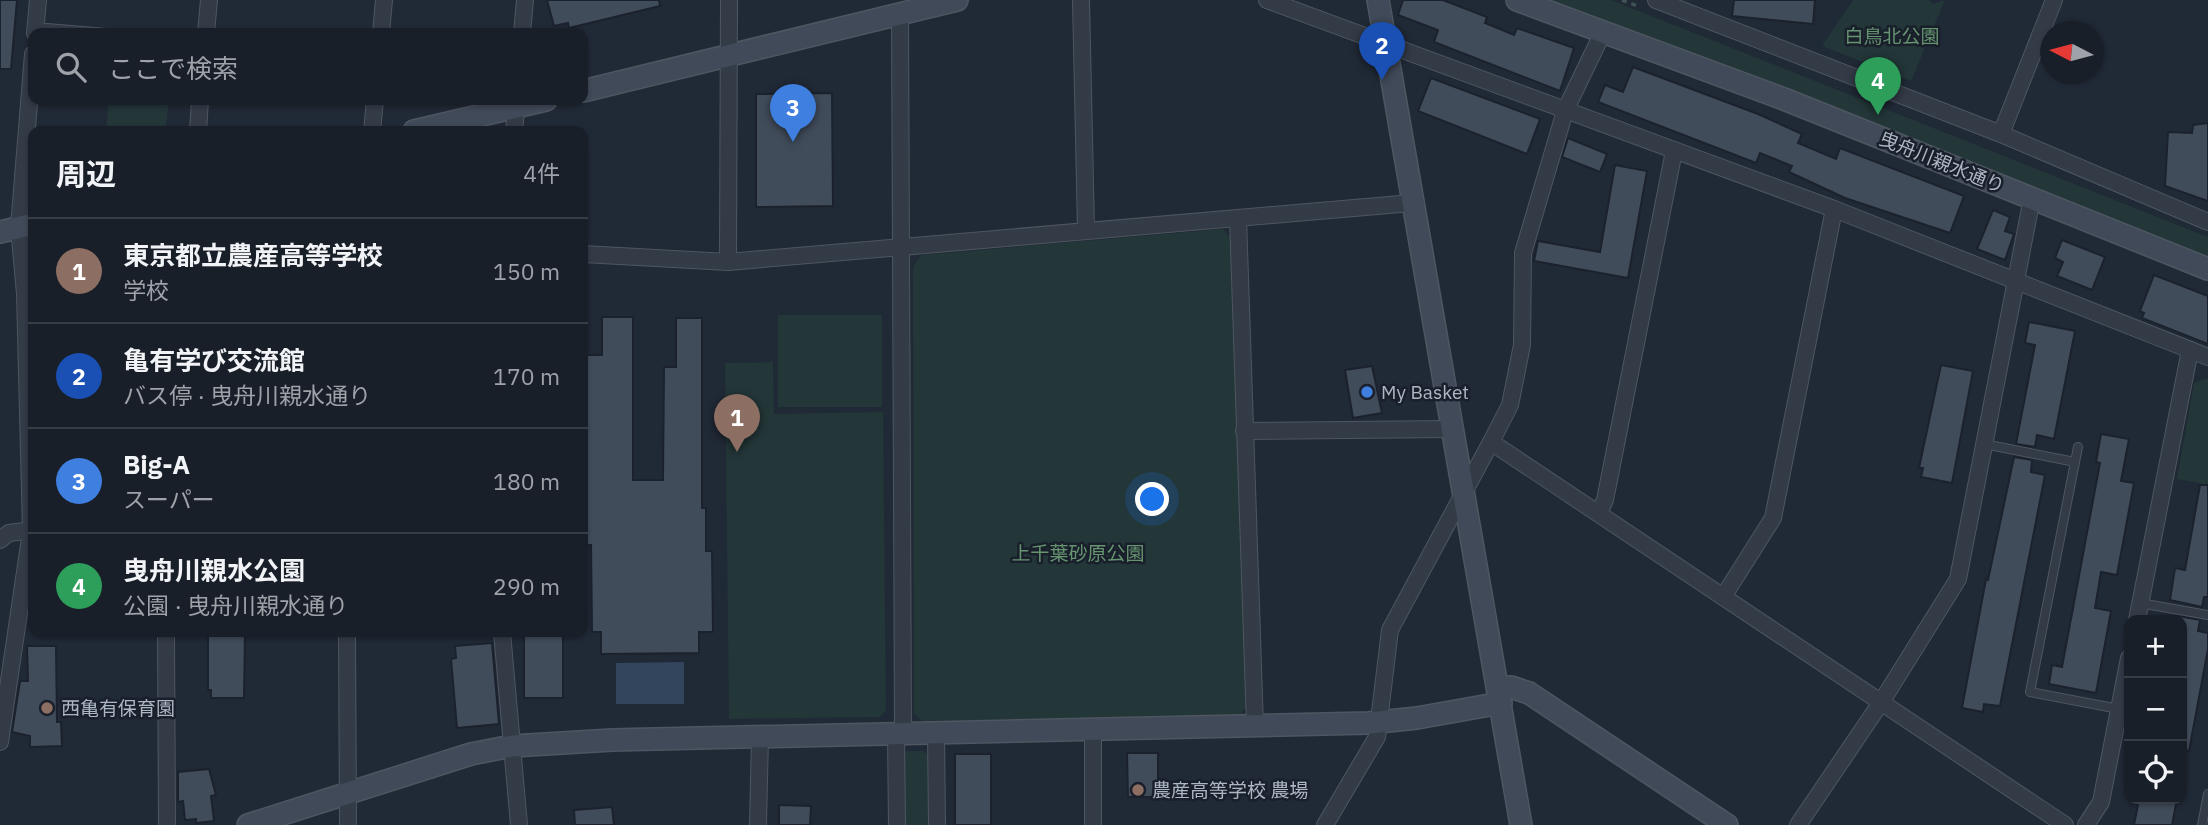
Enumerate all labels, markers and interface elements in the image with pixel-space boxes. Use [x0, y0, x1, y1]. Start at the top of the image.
north arrow [2040, 21, 2103, 84]
pin: 2 [1359, 22, 1405, 80]
park label: 白鳥北公園 [1844, 24, 1940, 48]
search box [28, 28, 588, 105]
icon: search [52, 48, 90, 86]
text: ここで検索 [108, 51, 238, 85]
pin: 4 [1855, 57, 1901, 115]
pin: 3 [770, 84, 816, 142]
street label: 曳舟川親水通り [1876, 126, 2008, 198]
text: 周辺 [56, 154, 116, 193]
text: 4件 [523, 158, 560, 188]
text: 東京都立農産高等学校 [123, 238, 383, 272]
text: 1 [72, 256, 86, 286]
text: 150 m [493, 256, 560, 286]
text: 学校 [123, 275, 169, 305]
text: 亀有学び交流館 [123, 343, 305, 377]
text: 2 [72, 361, 86, 391]
text: 170 m [493, 361, 560, 391]
text: バス停 · 曳舟川親水通り [123, 380, 371, 410]
place label: My Basket [1381, 380, 1469, 404]
marker: My Basket [1359, 384, 1375, 400]
pin: 1 [714, 394, 760, 452]
text: Big-A [123, 447, 190, 481]
text: 3 [72, 466, 86, 496]
text: 180 m [493, 466, 560, 496]
your location [1135, 482, 1169, 516]
text: スーパー [123, 484, 215, 514]
park label: 上千葉砂原公園 [1011, 541, 1145, 565]
text: 曳舟川親水公園 [123, 553, 305, 587]
text: 4 [72, 571, 86, 601]
text: 290 m [493, 571, 560, 601]
text: 公園 · 曳舟川親水通り [123, 590, 348, 620]
map controls [2124, 615, 2187, 804]
button: + [2124, 615, 2187, 678]
button: − [2124, 678, 2187, 741]
place label: 西亀有保育園 [61, 696, 175, 720]
marker: 西亀有保育園 [39, 700, 55, 716]
button: locate [2124, 741, 2187, 804]
place label: 農産高等学校 農場 [1152, 778, 1309, 802]
marker: 農産高等学校 農場 [1130, 782, 1146, 798]

